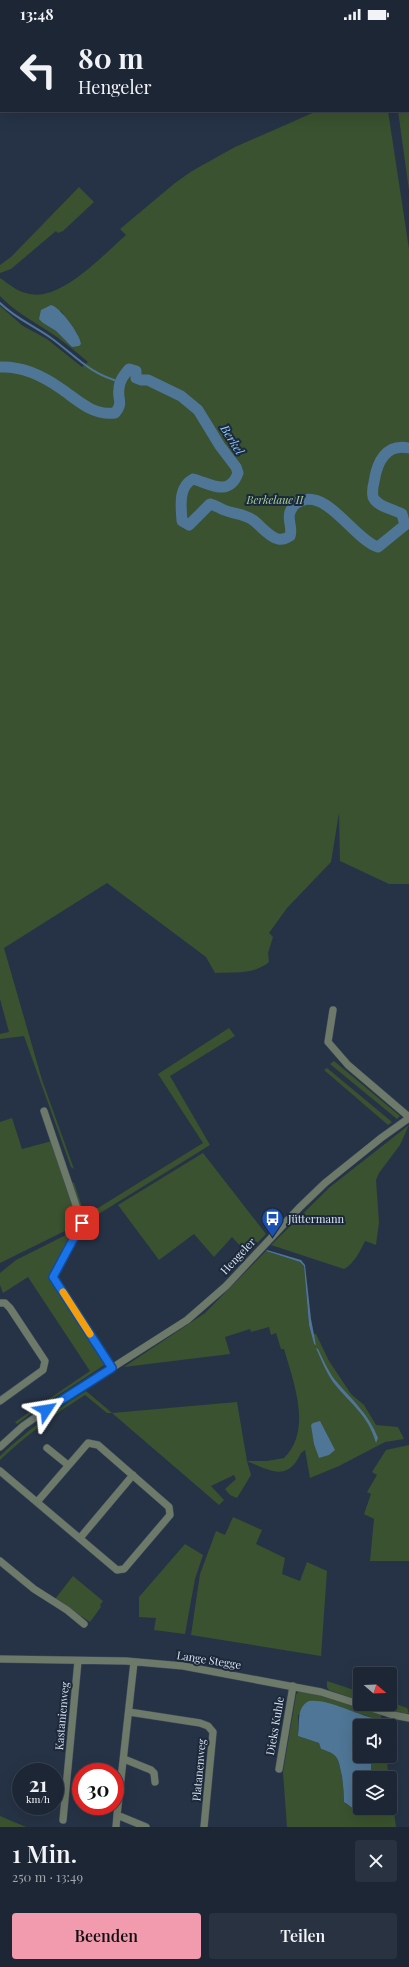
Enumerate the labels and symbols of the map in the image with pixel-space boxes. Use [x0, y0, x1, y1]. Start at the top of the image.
water label: Berkel [217, 421, 249, 458]
park label: Berkelaue II [246, 492, 305, 507]
pin [65, 1206, 99, 1240]
bus stop icon: Jüttermann [259, 1206, 285, 1239]
place label: Jüttermann [287, 1211, 344, 1226]
street label: Hengeler [217, 1234, 259, 1277]
position arrow [25, 1389, 67, 1431]
street label: Lange Stegge [176, 1647, 243, 1672]
north arrow [353, 1667, 397, 1711]
street label: Kastanienweg [51, 1681, 72, 1751]
street label: Dieks Kuhle [262, 1695, 287, 1756]
street label: Platanenweg [188, 1738, 209, 1802]
speed limit sign: 30 [72, 1763, 124, 1815]

